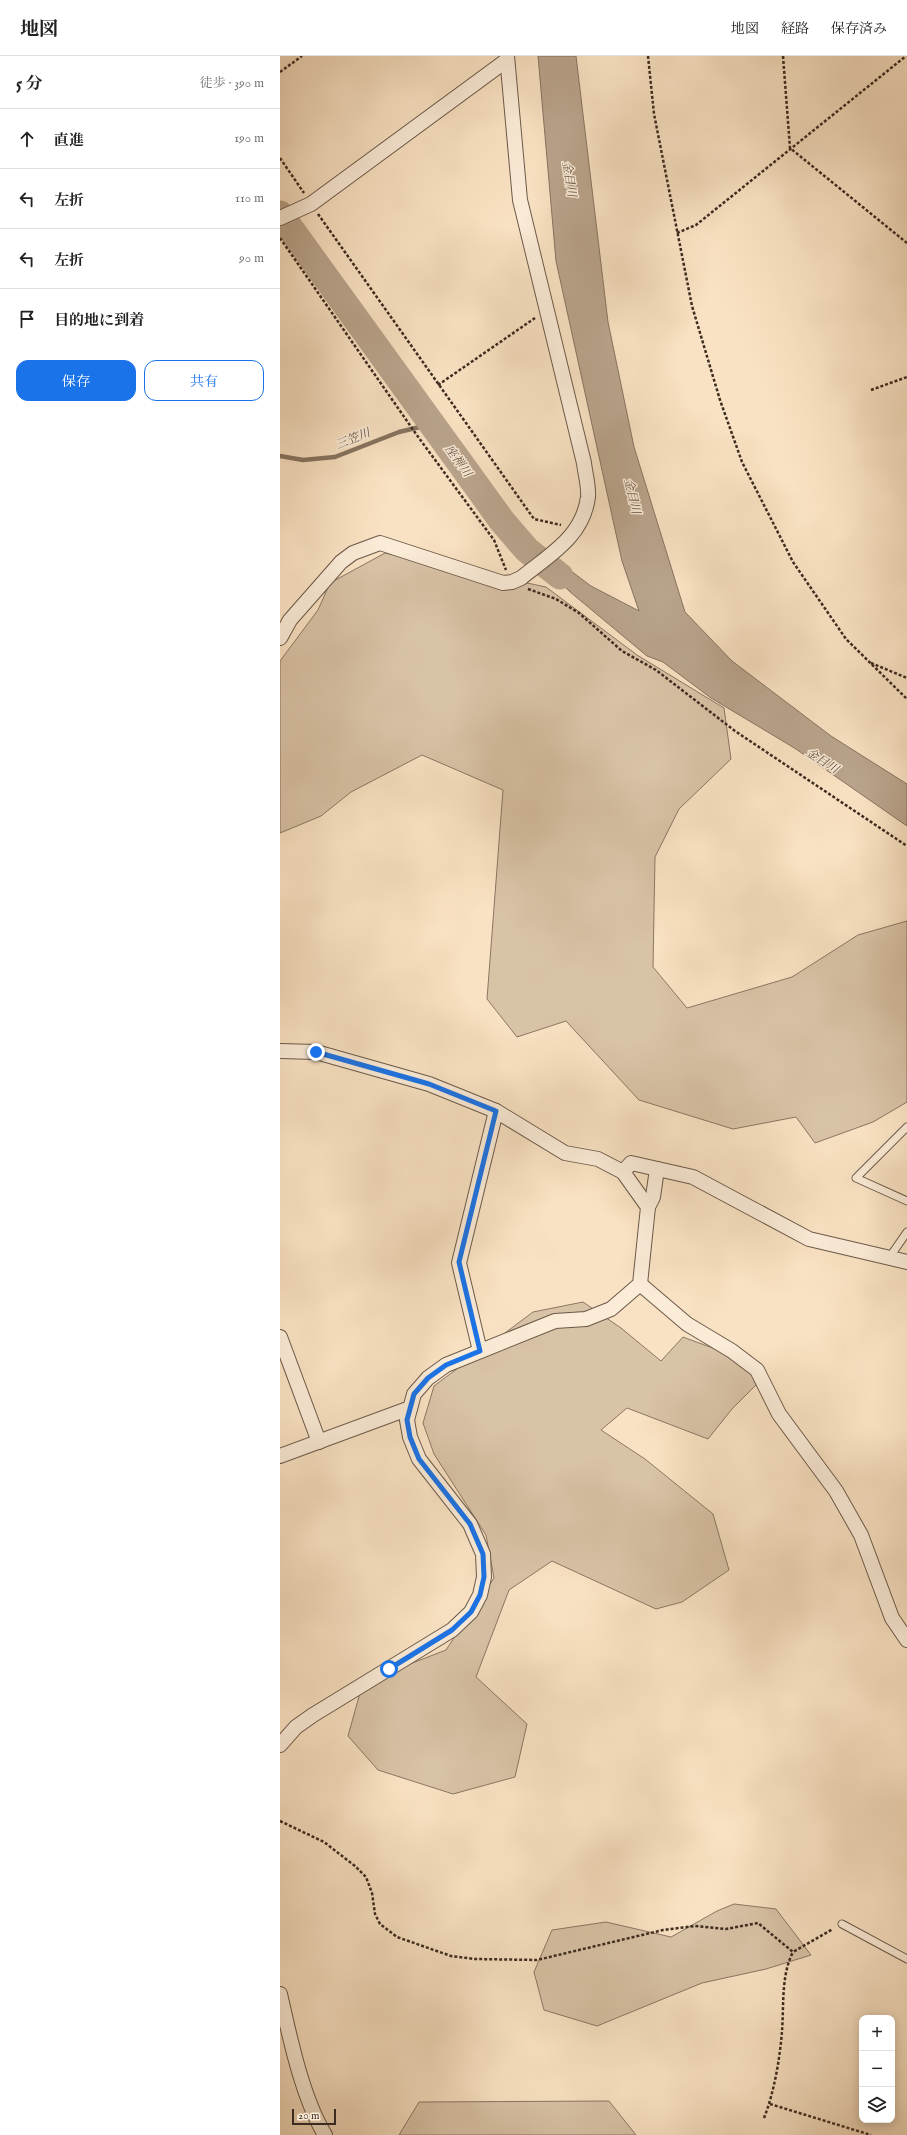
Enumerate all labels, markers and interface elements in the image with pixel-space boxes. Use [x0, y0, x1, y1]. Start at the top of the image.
text: 地図 [20, 18, 58, 42]
text: 地図 [731, 20, 759, 38]
text: 経路 [781, 20, 809, 38]
text: 保存済み [831, 20, 887, 38]
text: 5 分 [16, 74, 43, 95]
text: 徒歩 · 390 m [200, 75, 264, 92]
icon: ahead [16, 128, 38, 150]
text: 190 m [234, 130, 264, 147]
text: 直進 [54, 131, 84, 150]
water label: 金目川 [559, 160, 580, 200]
icon: left [16, 188, 38, 210]
text: 110 m [235, 190, 264, 207]
text: 左折 [54, 191, 84, 210]
icon: left [16, 248, 38, 270]
text: 90 m [239, 250, 264, 267]
text: 左折 [54, 251, 84, 270]
icon: arrive [16, 308, 38, 330]
text: 目的地に到着 [54, 311, 144, 330]
button: 保存 [16, 360, 136, 401]
button: 共有 [144, 360, 264, 401]
water label: 三笠川 [333, 425, 374, 453]
water label: 座禅川 [441, 442, 476, 482]
water label: 金目川 [621, 477, 644, 517]
water label: 金目川 [803, 745, 843, 778]
route end [307, 1043, 325, 1061]
route start [380, 1660, 398, 1678]
map controls [859, 2015, 895, 2123]
button: + [859, 2015, 895, 2051]
button: − [859, 2051, 895, 2087]
button: layers [859, 2087, 895, 2123]
scale bar [292, 2107, 336, 2126]
text: 20 m [298, 2109, 319, 2123]

